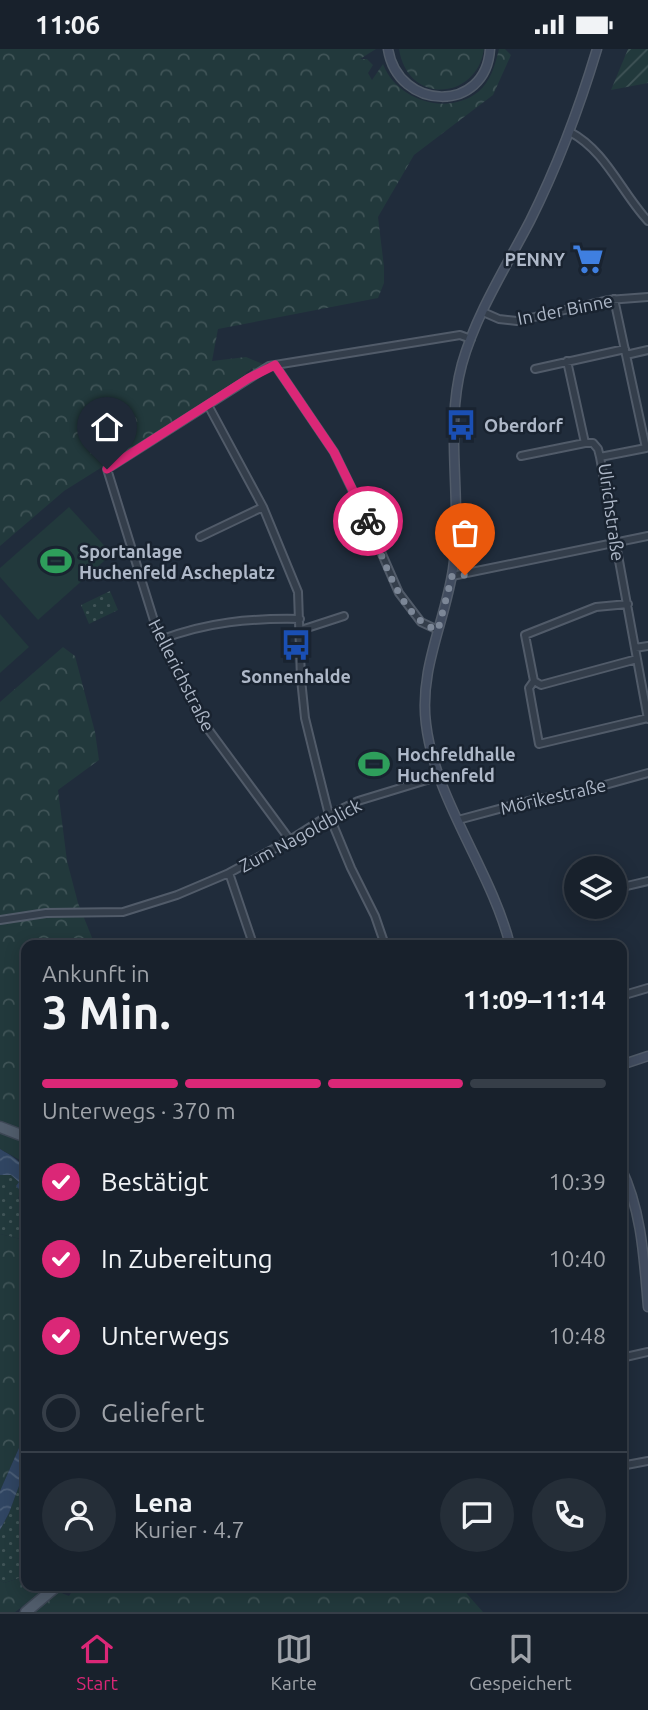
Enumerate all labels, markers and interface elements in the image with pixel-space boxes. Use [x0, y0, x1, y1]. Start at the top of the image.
text: 11:06 [35, 10, 100, 39]
supermarket icon: PENNY [571, 242, 605, 276]
place label: PENNY [505, 249, 565, 269]
street label: In der Binne [516, 290, 614, 328]
pin [77, 397, 137, 469]
icon: home [88, 408, 126, 446]
bus stop icon: Oberdorf [444, 408, 478, 442]
place label: Oberdorf [484, 415, 564, 435]
street label: Ulrichstraße [595, 462, 629, 562]
courier [333, 486, 403, 556]
icon: bike [349, 502, 387, 540]
pin [435, 503, 495, 575]
icon: bag [446, 514, 484, 552]
place label: Sportanlage Huchenfeld Ascheplatz [79, 541, 275, 582]
sports icon: Sportanlage Huchenfeld Ascheplatz [39, 544, 73, 578]
street label: Hellerichstraße [145, 615, 219, 735]
bus stop icon: Sonnenhalde [279, 628, 313, 662]
place label: Sonnenhalde [241, 666, 351, 686]
place label: Hochfeldhalle Huchenfeld [397, 744, 516, 785]
sports icon: Hochfeldhalle Huchenfeld [357, 747, 391, 781]
street label: Mörikestraße [498, 774, 608, 818]
street label: Zum Nagoldblick [236, 794, 364, 876]
map controls [564, 856, 627, 919]
button: layers [564, 856, 627, 919]
text: Ankunft in [42, 961, 150, 986]
text: 11:09–11:14 [463, 985, 606, 1014]
text: 3 Min. [42, 986, 171, 1038]
text: Unterwegs · 370 m [42, 1098, 236, 1123]
icon: check [42, 1163, 80, 1201]
text: Bestätigt [101, 1167, 208, 1196]
text: 10:39 [548, 1169, 606, 1194]
icon: check [42, 1240, 80, 1278]
text: In Zubereitung [101, 1244, 273, 1273]
text: 10:40 [548, 1246, 606, 1271]
icon: check [42, 1317, 80, 1355]
text: Unterwegs [101, 1321, 229, 1350]
text: 10:48 [548, 1323, 606, 1348]
text: Geliefert [101, 1398, 204, 1427]
button: person [42, 1478, 116, 1552]
button: chat [440, 1478, 514, 1552]
button: phone [532, 1478, 606, 1552]
text: Lena [134, 1488, 193, 1517]
text: Kurier · 4.7 [134, 1517, 245, 1542]
tab: Start [76, 1630, 118, 1694]
tab: Karte [270, 1630, 317, 1694]
tab: Gespeichert [469, 1630, 572, 1694]

